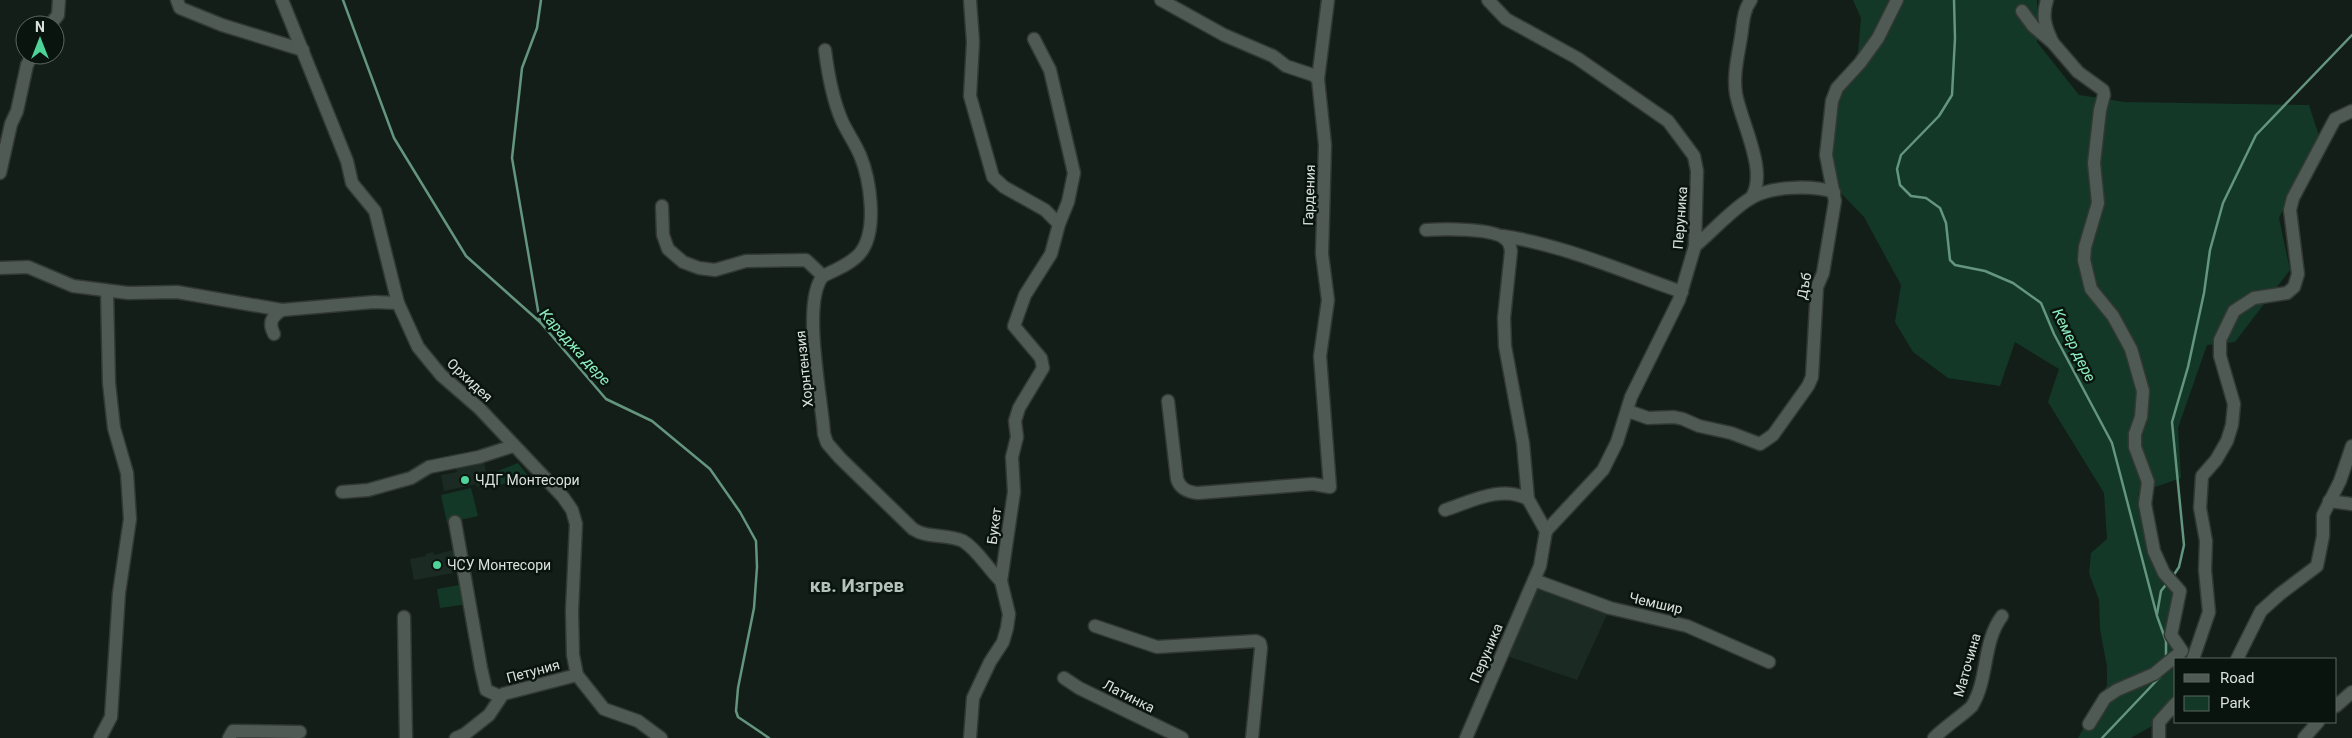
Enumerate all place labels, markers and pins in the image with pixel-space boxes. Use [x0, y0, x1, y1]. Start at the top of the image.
place label: ЧДГ Монтесори [475, 472, 580, 488]
marker: ЧДГ Монтесори [459, 474, 471, 486]
place label: ЧСУ Монтесори [447, 557, 551, 573]
marker: ЧСУ Монтесори [431, 559, 443, 571]

